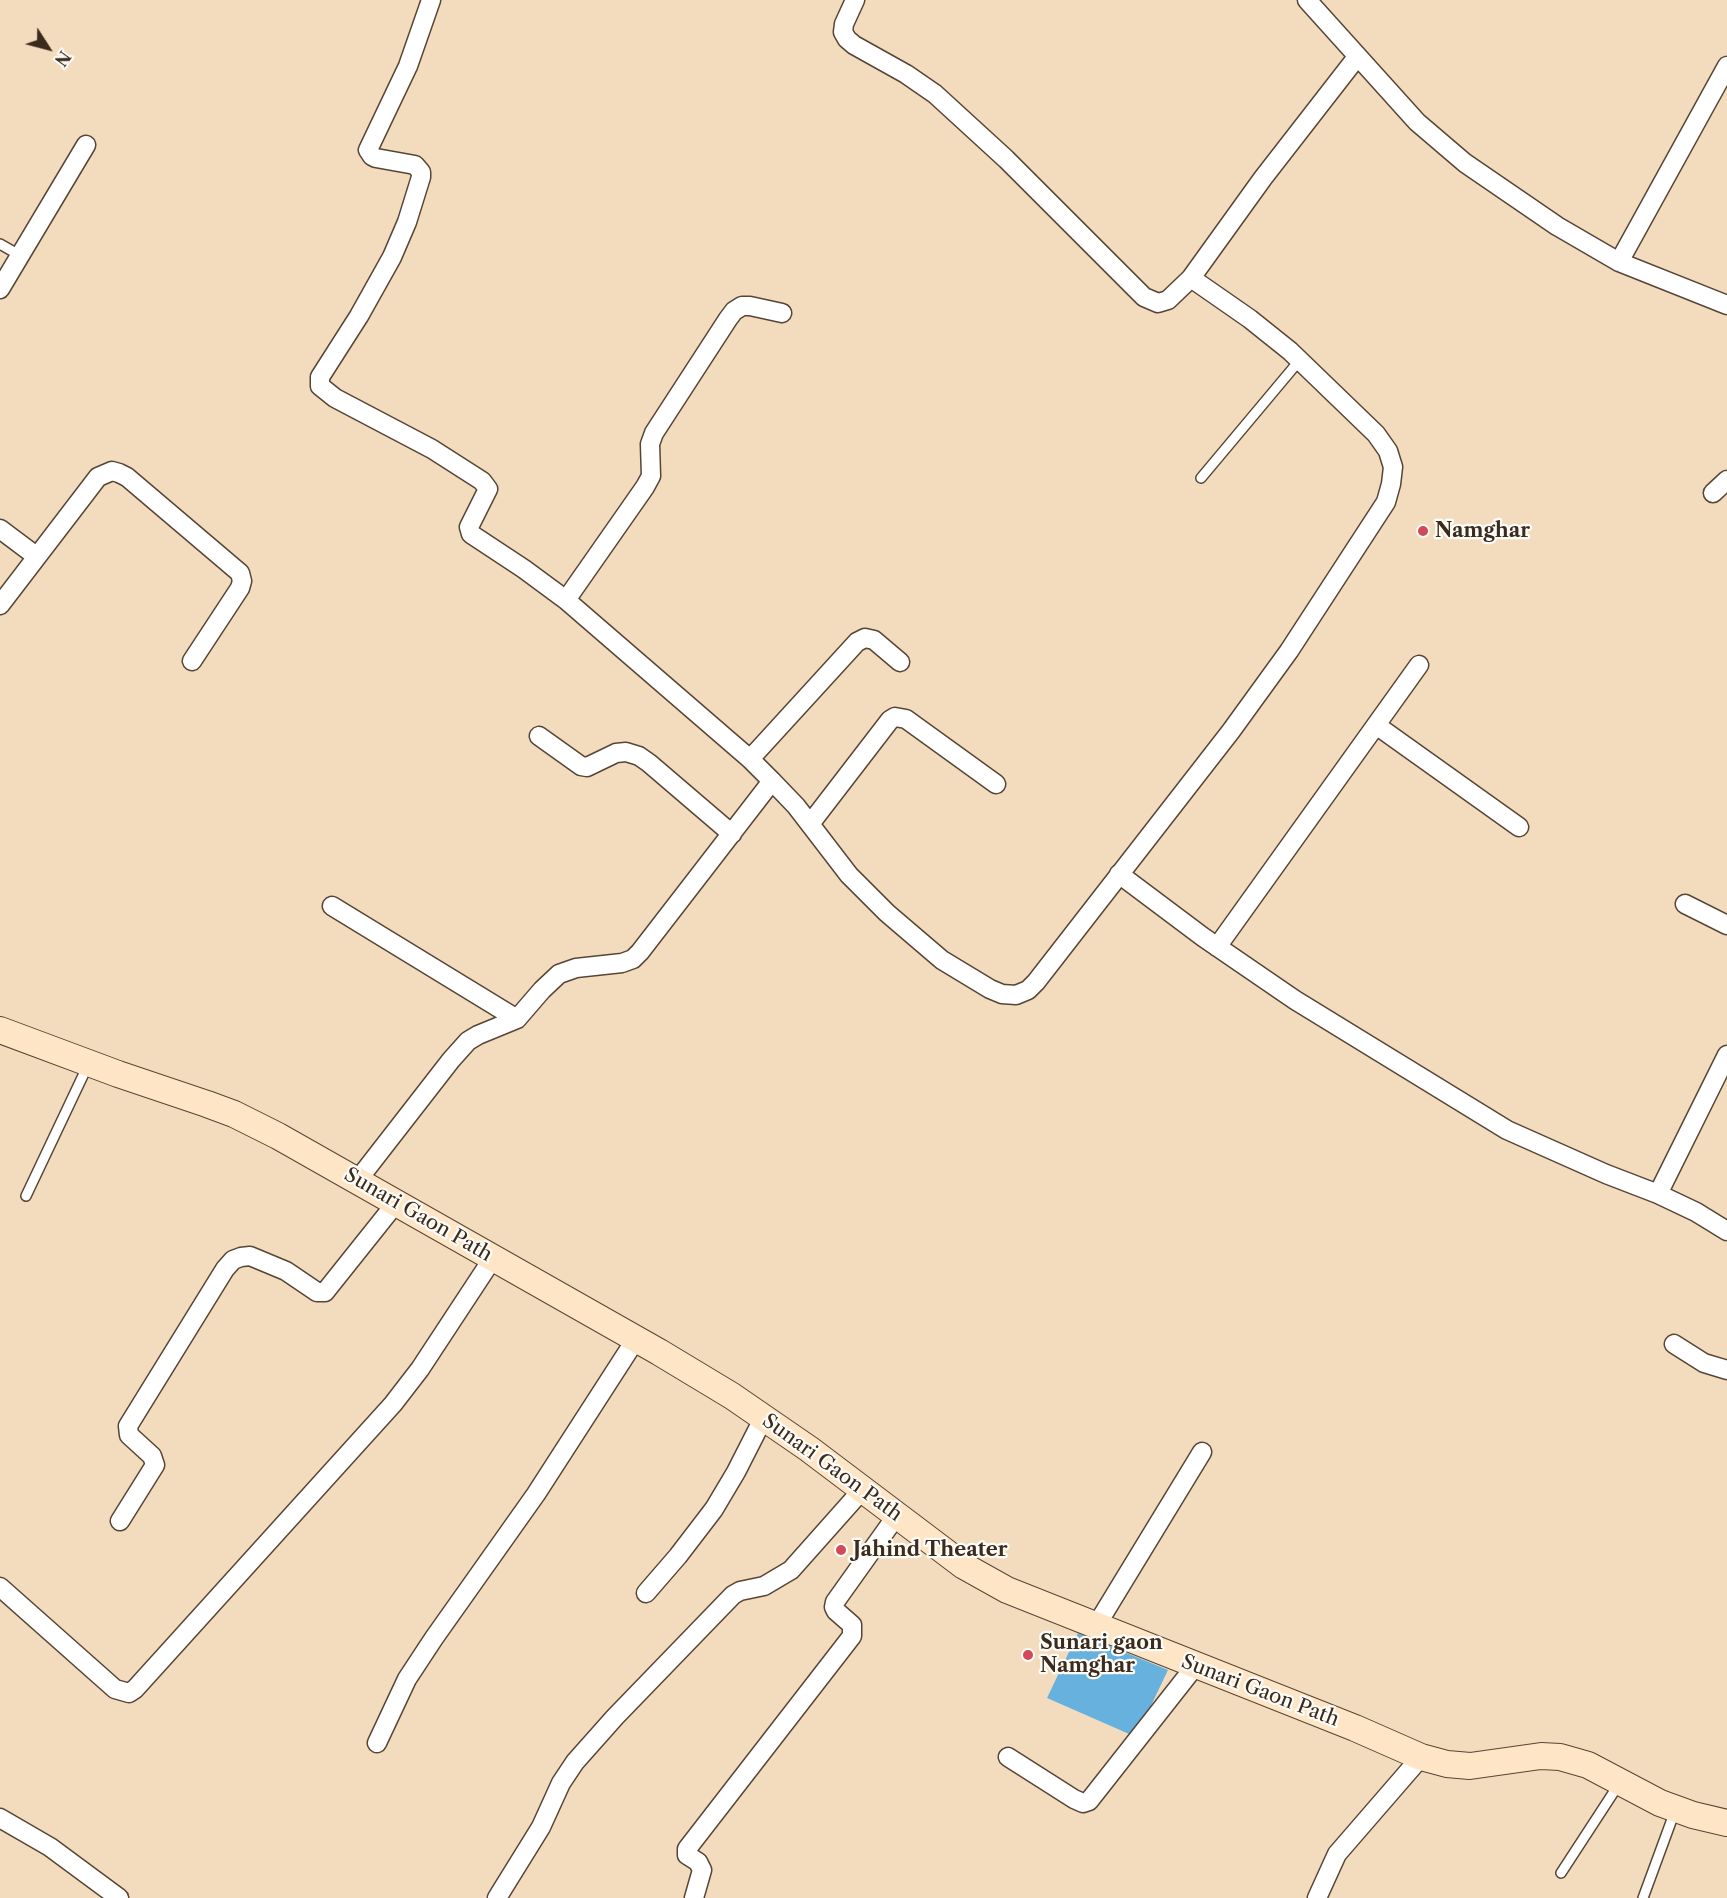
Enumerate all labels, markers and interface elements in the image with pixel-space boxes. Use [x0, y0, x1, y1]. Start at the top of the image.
north arrow [18, 18, 78, 78]
text: N [50, 47, 75, 70]
place label: Namghar [1435, 519, 1530, 543]
marker: Namghar [1416, 524, 1430, 538]
street label: Sunari Gaon Path [340, 1163, 496, 1267]
street label: Sunari Gaon Path [757, 1409, 907, 1527]
place label: Jahind Theater [853, 1538, 1007, 1562]
marker: Jahind Theater [834, 1543, 848, 1557]
place label: Sunari gaon Namghar [1040, 1631, 1163, 1678]
marker: Sunari gaon Namghar [1021, 1648, 1035, 1662]
street label: Sunari Gaon Path [1178, 1650, 1342, 1732]

